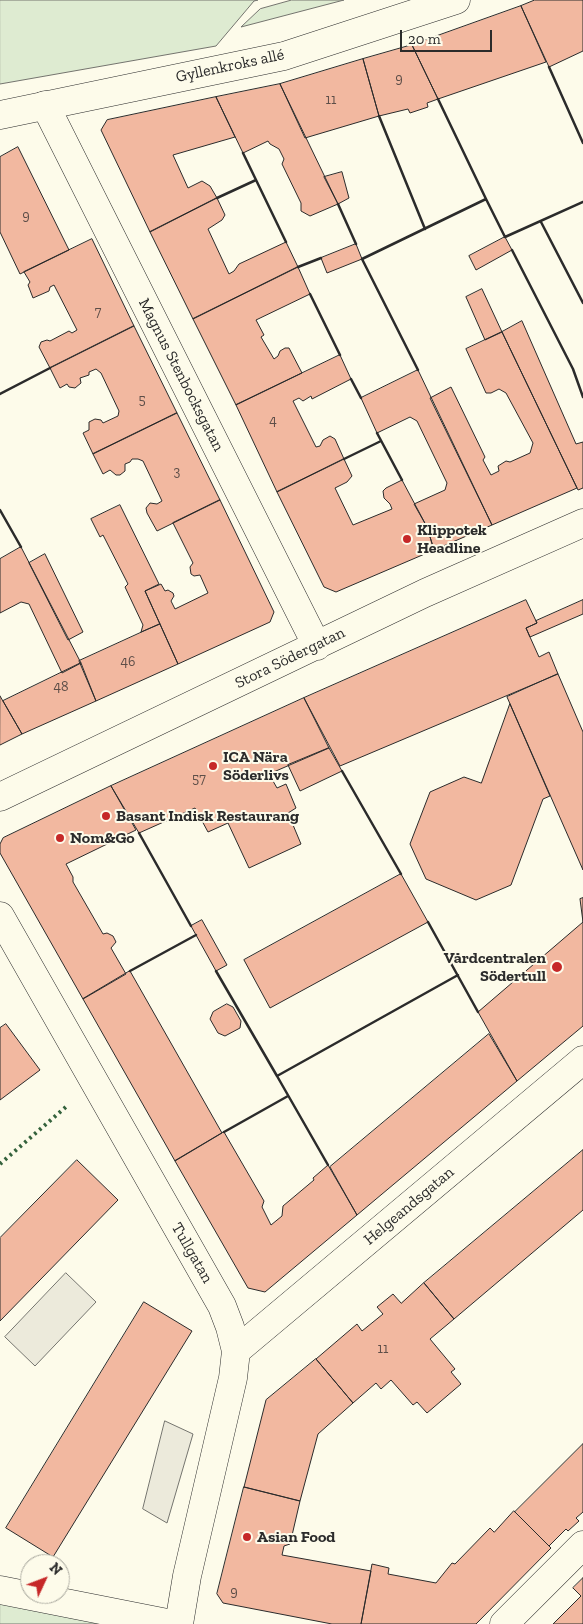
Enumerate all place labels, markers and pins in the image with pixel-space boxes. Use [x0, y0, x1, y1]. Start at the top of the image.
place label: Klippotek Headline [417, 520, 487, 558]
marker: Klippotek Headline [401, 533, 413, 545]
place label: ICA Nära Söderlivs [223, 747, 289, 785]
marker: ICA Nära Söderlivs [207, 760, 219, 772]
place label: Basant Indisk Restaurang [116, 806, 299, 826]
marker: Basant Indisk Restaurang [100, 810, 112, 822]
place label: Nom&Go [70, 828, 135, 848]
marker: Nom&Go [54, 832, 66, 844]
place label: Vårdcentralen Södertull [444, 948, 546, 986]
marker: Vårdcentralen Södertull [550, 960, 564, 974]
place label: Asian Food [257, 1527, 335, 1547]
marker: Asian Food [241, 1531, 253, 1543]

